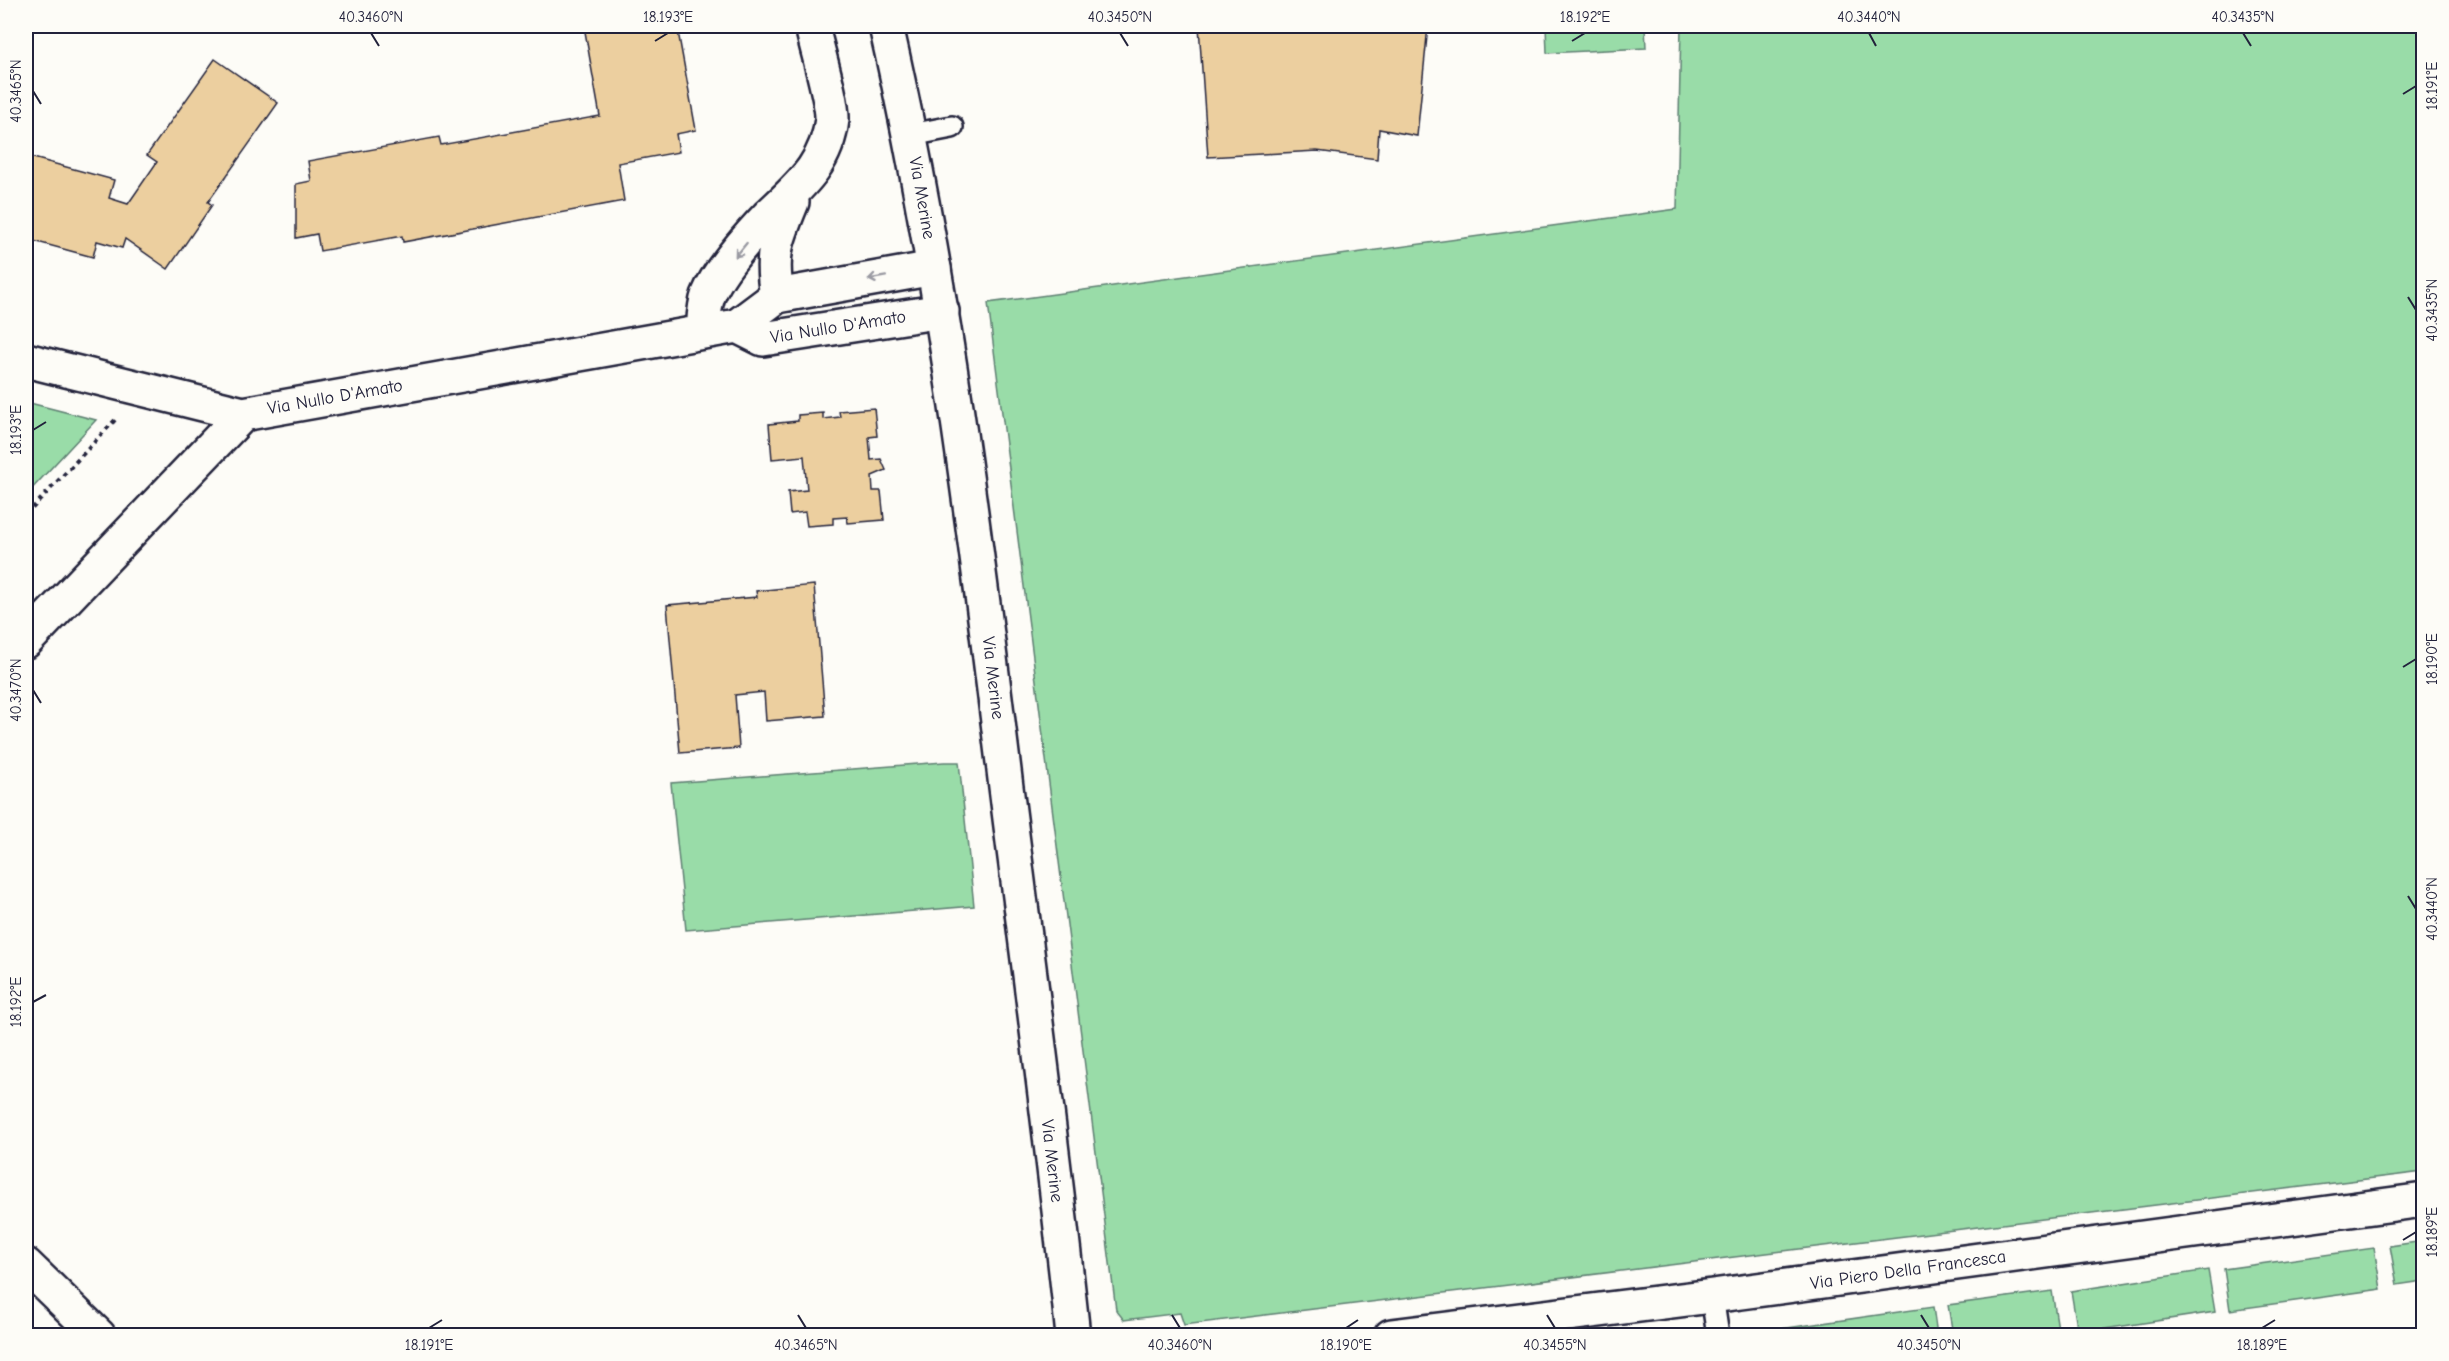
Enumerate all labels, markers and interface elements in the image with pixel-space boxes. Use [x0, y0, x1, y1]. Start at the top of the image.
text: 40.3460°N [339, 8, 403, 26]
text: 18.193°E [643, 8, 693, 26]
text: 40.3450°N [1088, 8, 1152, 26]
text: 18.192°E [1560, 8, 1610, 26]
text: 40.3440°N [1837, 8, 1901, 26]
text: 40.3435°N [2212, 8, 2274, 26]
text: 40.3465°N [7, 59, 25, 123]
text: 18.191°E [2423, 62, 2441, 110]
street label: Via Merine [904, 155, 940, 241]
one-way arrow [734, 241, 747, 257]
one-way arrow [867, 273, 887, 284]
text: 40.3435°N [2423, 279, 2441, 341]
street label: Via Nullo D'Amato [769, 306, 907, 348]
street label: Via Nullo D'Amato [266, 375, 404, 419]
text: 18.193°E [7, 405, 25, 455]
text: 18.190°E [2423, 633, 2441, 685]
street label: Via Merine [977, 635, 1009, 721]
text: 40.3470°N [7, 658, 25, 722]
text: 40.3440°N [2423, 877, 2441, 941]
text: 18.192°E [7, 977, 25, 1027]
street label: Via Merine [1036, 1118, 1068, 1204]
text: 18.189°E [2423, 1207, 2441, 1257]
street label: Via Piero Della Francesca [1809, 1246, 2007, 1294]
text: 18.191°E [405, 1336, 453, 1354]
text: 40.3465°N [774, 1336, 838, 1354]
text: 40.3460°N [1148, 1336, 1212, 1354]
text: 18.190°E [1320, 1336, 1372, 1354]
text: 40.3455°N [1523, 1336, 1587, 1354]
text: 40.3450°N [1897, 1336, 1961, 1354]
text: 18.189°E [2237, 1336, 2287, 1354]

